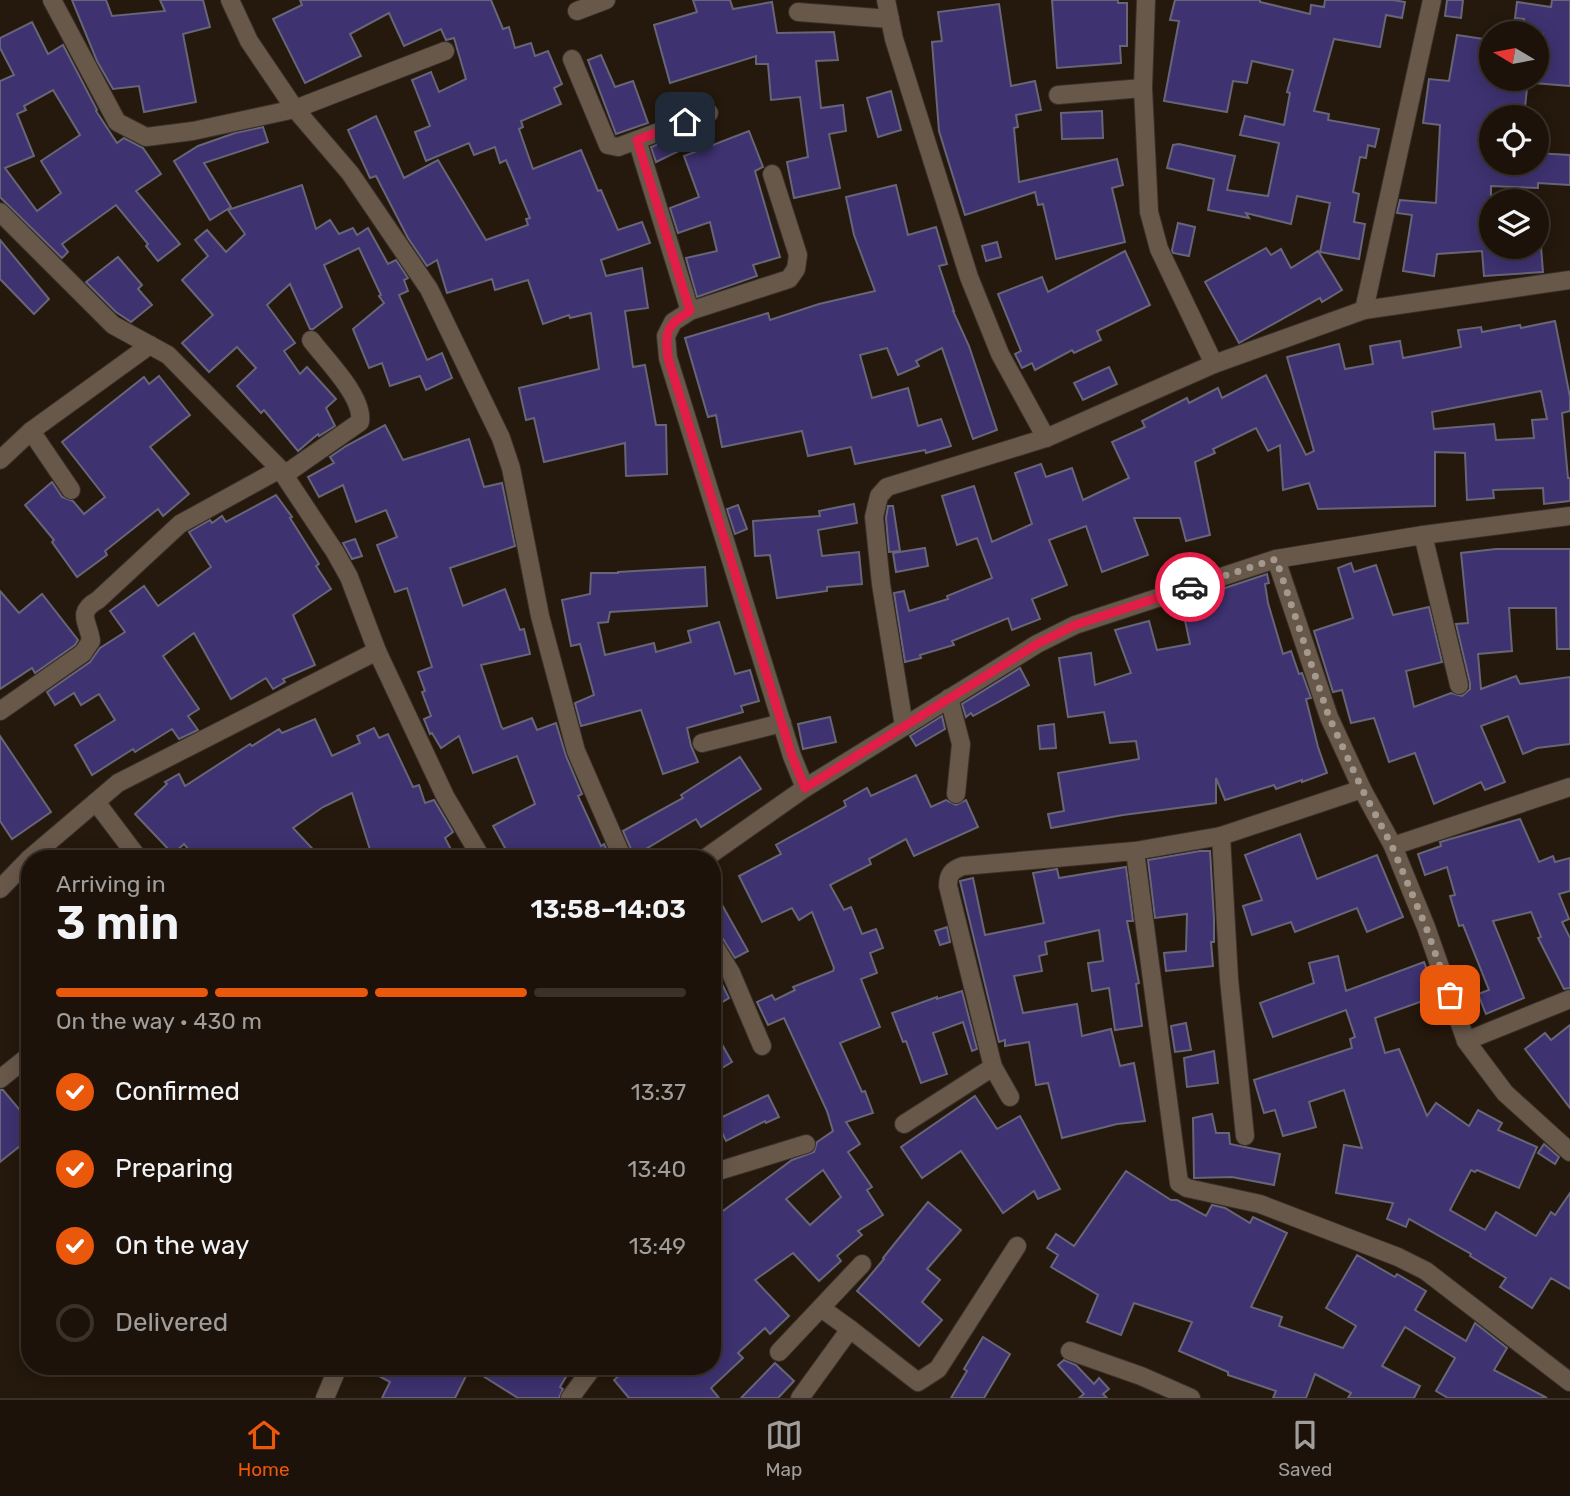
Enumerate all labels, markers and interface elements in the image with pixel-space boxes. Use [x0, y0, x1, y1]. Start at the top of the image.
north arrow [1479, 21, 1549, 91]
map controls [1479, 21, 1549, 259]
pin [655, 92, 715, 152]
icon: home [666, 103, 704, 141]
button: locate [1479, 105, 1549, 175]
button: layers [1479, 189, 1549, 259]
courier [1155, 552, 1225, 622]
icon: car [1171, 568, 1209, 606]
text: Arriving in [56, 870, 166, 898]
text: 13:58–14:03 [530, 894, 686, 925]
text: 3 min [56, 896, 179, 951]
pin [1420, 965, 1480, 1025]
icon: bag [1431, 976, 1469, 1014]
text: On the way · 430 m [56, 1007, 262, 1035]
icon: check [56, 1073, 94, 1111]
text: Confirmed [115, 1076, 240, 1107]
text: 13:37 [631, 1078, 686, 1106]
icon: check [56, 1150, 94, 1188]
text: Preparing [115, 1153, 233, 1184]
text: 13:40 [628, 1155, 686, 1183]
icon: check [56, 1227, 94, 1265]
text: On the way [115, 1230, 249, 1261]
text: 13:49 [629, 1232, 686, 1260]
text: Delivered [115, 1307, 228, 1338]
tab: Home [238, 1416, 290, 1481]
tab: Map [765, 1416, 803, 1481]
tab: Saved [1278, 1416, 1332, 1481]

